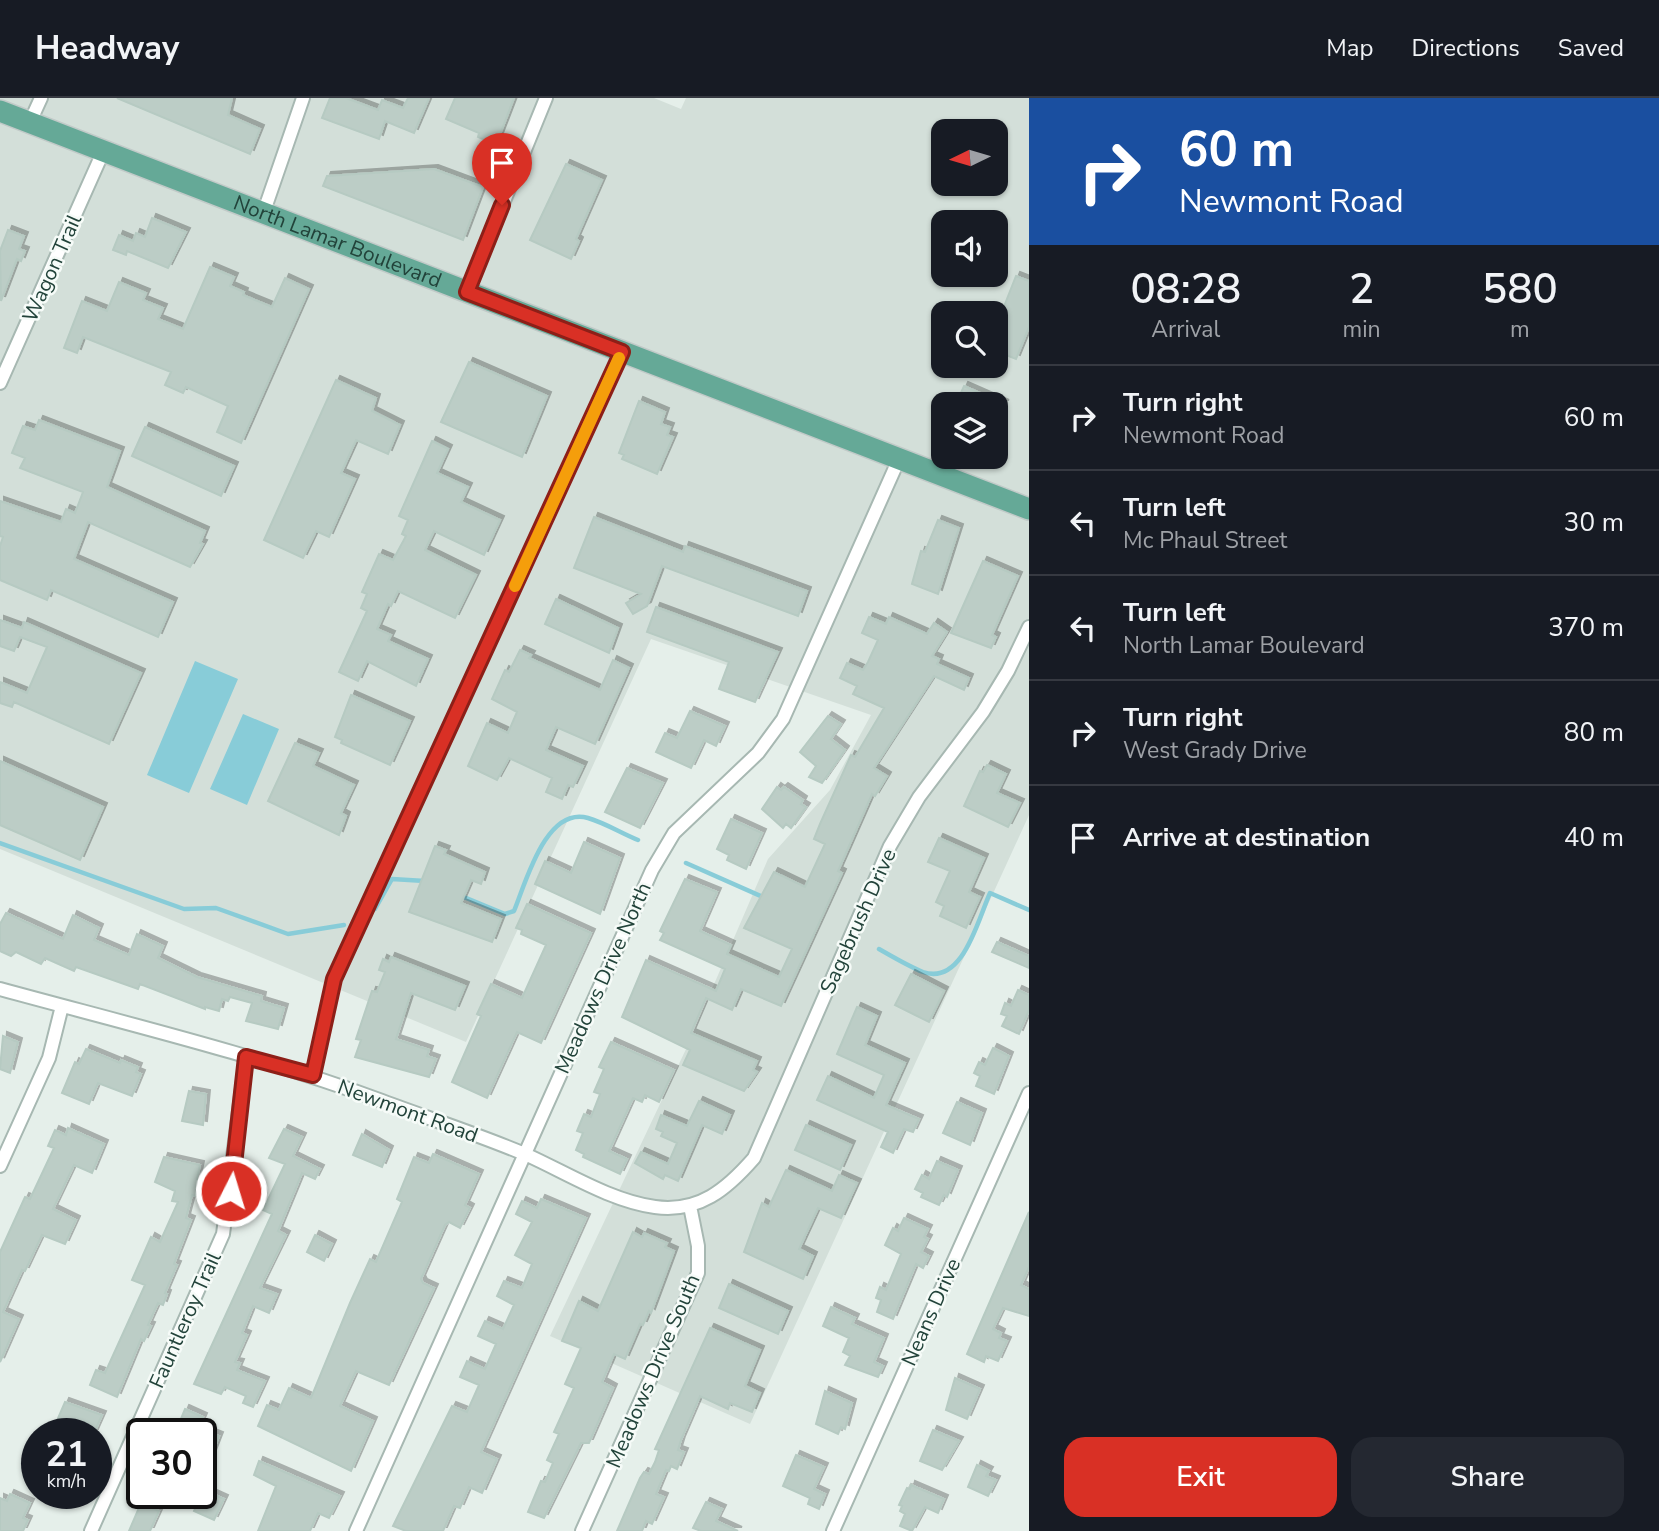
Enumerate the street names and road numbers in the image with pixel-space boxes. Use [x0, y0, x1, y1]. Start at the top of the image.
street label: North Lamar Boulevard [230, 189, 446, 294]
street label: Wagon Trail [16, 209, 88, 326]
street label: Sagebrush Drive [813, 844, 903, 998]
street label: Meadows Drive North [548, 878, 658, 1078]
street label: Newmont Road [334, 1073, 482, 1149]
street label: Fauntleroy Trail [142, 1247, 228, 1393]
street label: Neans Drive [895, 1254, 967, 1370]
street label: Meadows Drive South [600, 1270, 706, 1472]

